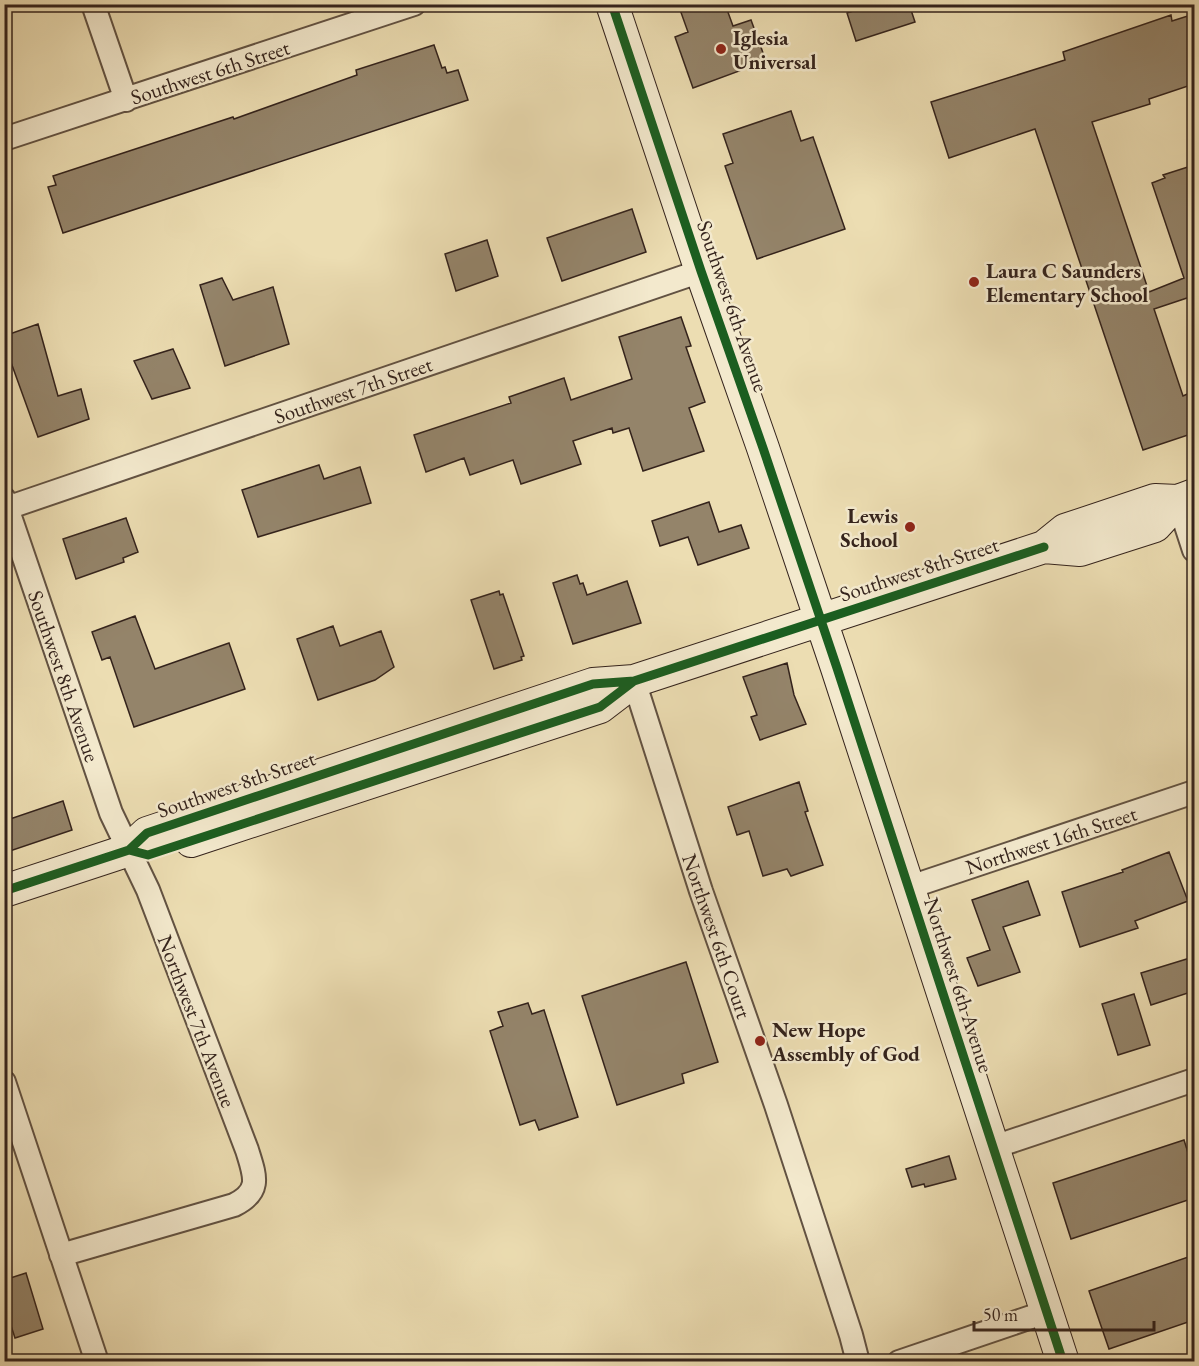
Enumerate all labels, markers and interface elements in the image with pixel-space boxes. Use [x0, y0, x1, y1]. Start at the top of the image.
place label: Iglesia Universal [733, 24, 816, 75]
street label: Southwest 6th Street [127, 33, 293, 110]
marker: Iglesia Universal [714, 42, 728, 56]
street label: Southwest 6th Avenue [691, 217, 775, 395]
place label: Laura C Saunders Elementary School [986, 257, 1148, 308]
marker: Laura C Saunders Elementary School [967, 275, 981, 289]
street label: Southwest 7th Street [270, 350, 436, 430]
place label: Lewis School [840, 502, 898, 553]
marker: Lewis School [903, 520, 917, 534]
street label: Southwest 8th Street [836, 530, 1002, 607]
street label: Southwest 8th Avenue [22, 587, 106, 765]
street label: Southwest 8th Street [153, 744, 319, 824]
street label: Northwest 16th Street [962, 799, 1140, 880]
street label: Northwest 6th Court [676, 850, 758, 1022]
street label: Northwest 6th Avenue [918, 894, 1000, 1076]
street label: Northwest 7th Avenue [152, 931, 242, 1111]
place label: New Hope Assembly of God [771, 1016, 920, 1067]
marker: New Hope Assembly of God [753, 1034, 767, 1048]
scale bar [974, 1294, 1154, 1332]
text: 50 m [983, 1303, 1018, 1326]

